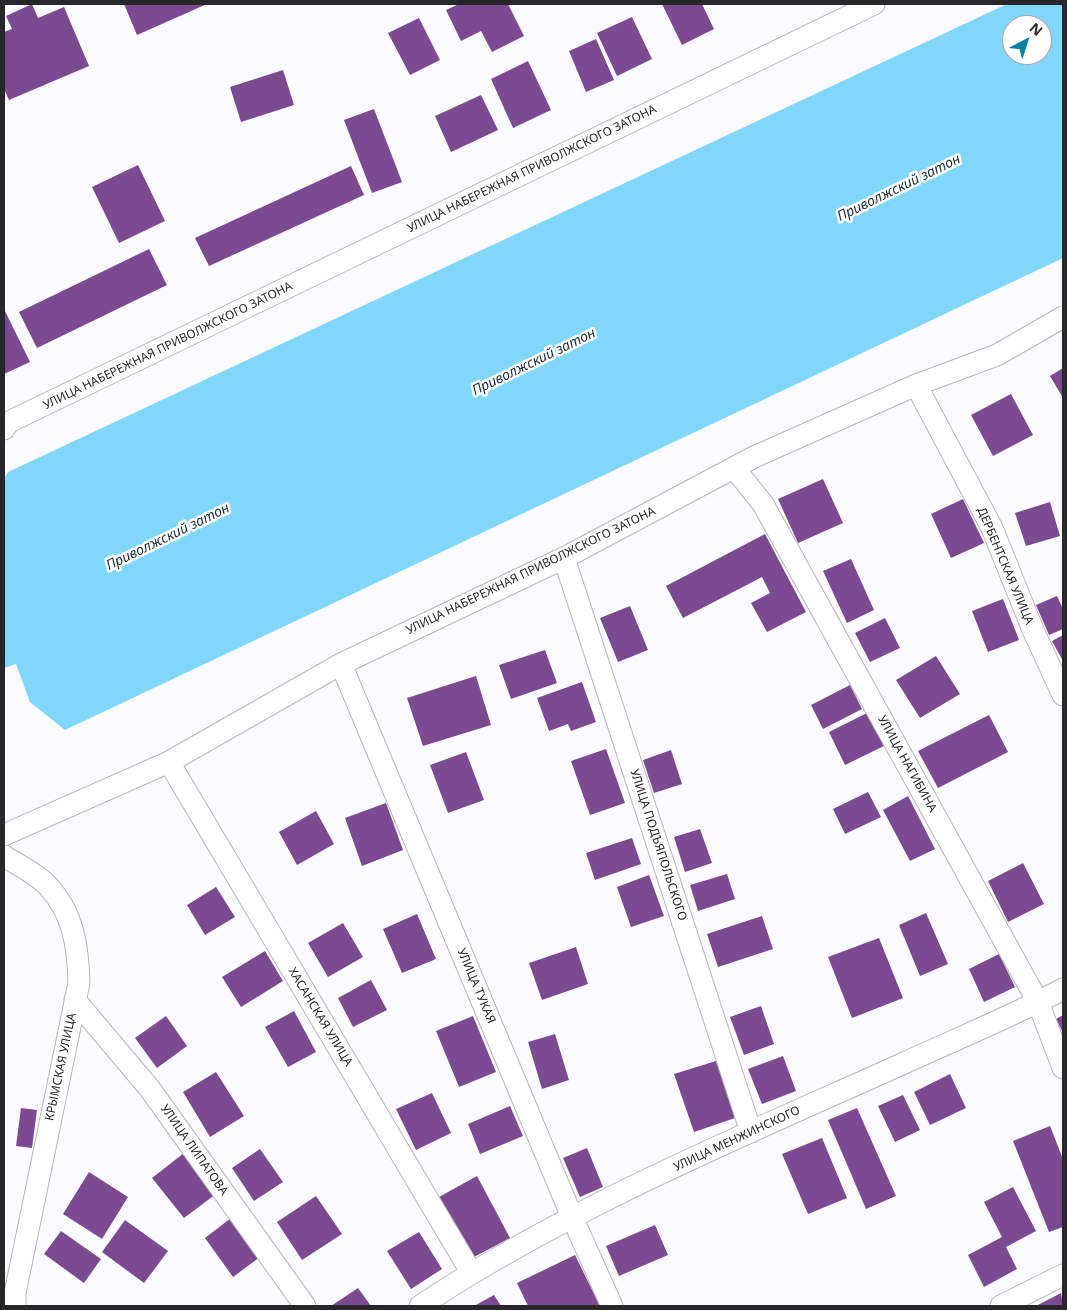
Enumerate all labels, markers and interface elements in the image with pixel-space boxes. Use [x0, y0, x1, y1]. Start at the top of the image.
north arrow [1002, 15, 1052, 65]
text: N [1026, 18, 1047, 40]
street label: УЛИЦА НАБЕРЕЖНАЯ ПРИВОЛЖСКОГО ЗАТОНА [405, 102, 659, 236]
water label: Приволжский затон [835, 151, 963, 225]
street label: УЛИЦА НАБЕРЕЖНАЯ ПРИВОЛЖСКОГО ЗАТОНА [41, 279, 295, 413]
water label: Приволжский затон [470, 325, 598, 399]
water label: Приволжский затон [104, 500, 232, 574]
street label: УЛИЦА НАБЕРЕЖНАЯ ПРИВОЛЖСКОГО ЗАТОНА [404, 504, 658, 638]
street label: ДЕРБЕНТСКАЯ УЛИЦА [974, 505, 1036, 627]
street label: УЛИЦА НАГИБИНА [874, 713, 940, 815]
street label: УЛИЦА ПОДЪЯПОЛЬСКОГО [627, 767, 689, 923]
street label: УЛИЦА ТУКАЯ [454, 946, 498, 1026]
street label: ХАСАНСКАЯ УЛИЦА [285, 965, 355, 1069]
street label: КРЫМСКАЯ УЛИЦА [43, 1012, 79, 1122]
street label: УЛИЦА ЛИПАТОВА [157, 1102, 231, 1198]
street label: УЛИЦА МЕНЖИНСКОГО [672, 1103, 802, 1175]

